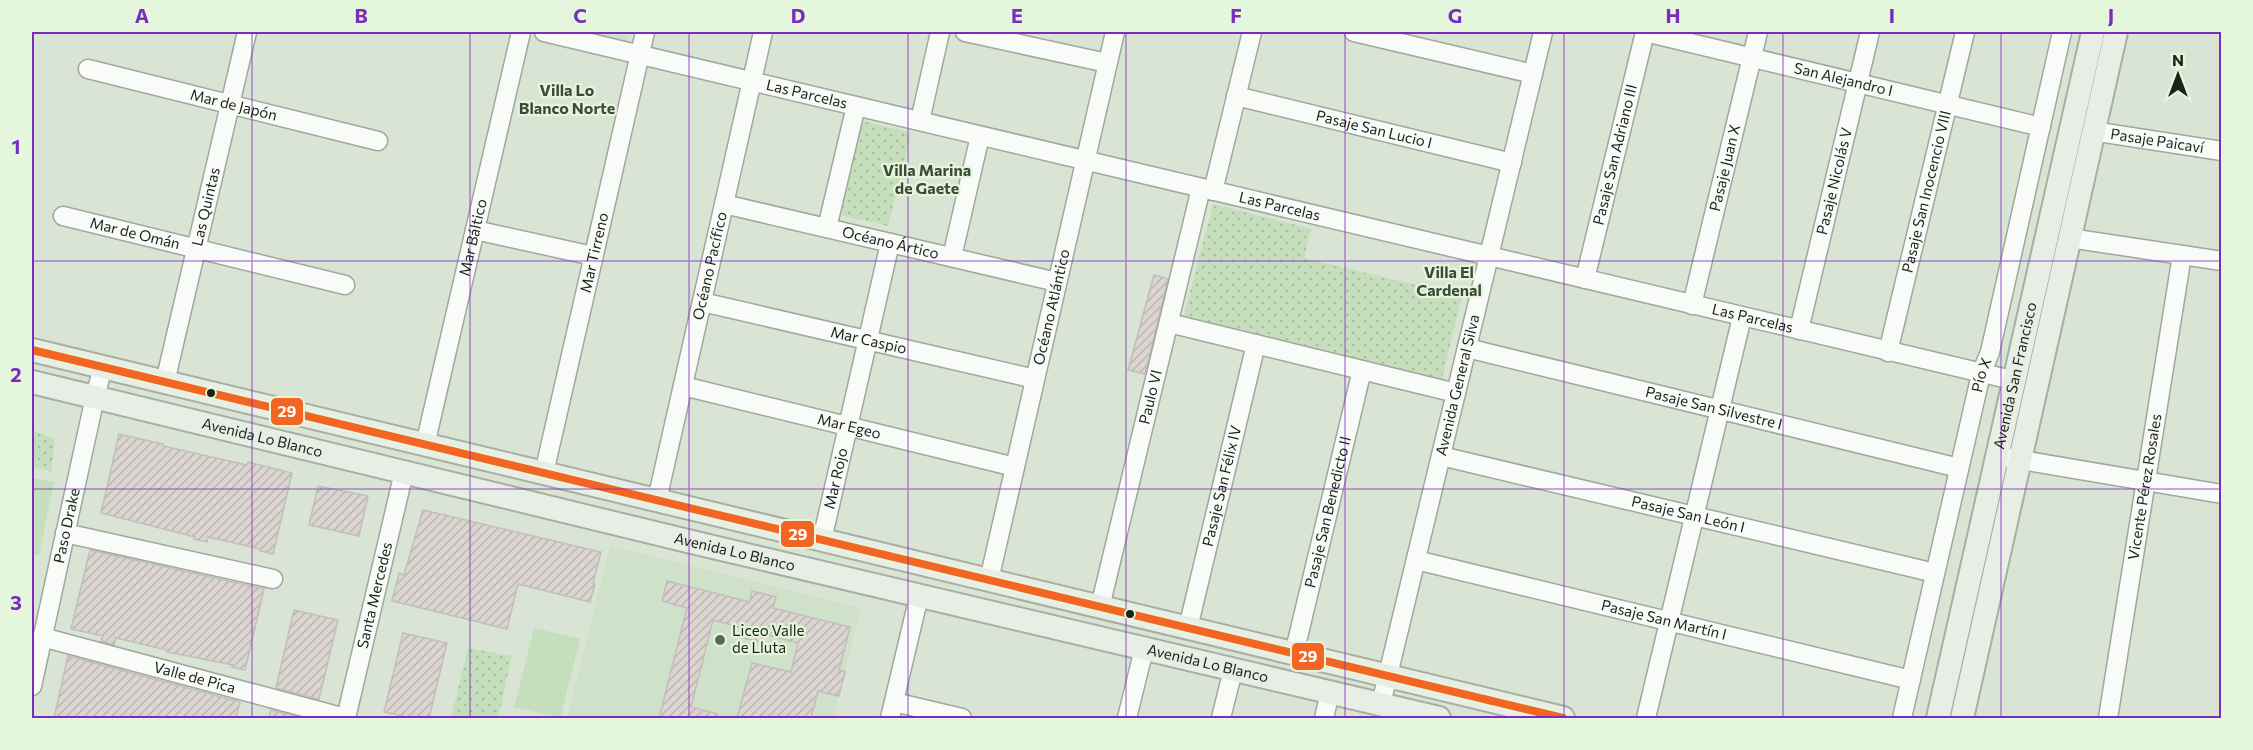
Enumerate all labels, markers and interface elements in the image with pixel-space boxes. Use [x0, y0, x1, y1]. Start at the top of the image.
text: A [135, 3, 149, 27]
text: B [354, 3, 368, 27]
text: C [573, 3, 587, 27]
text: D [791, 3, 805, 27]
text: E [1011, 3, 1023, 27]
text: F [1230, 3, 1242, 27]
text: G [1448, 3, 1462, 27]
text: H [1666, 3, 1681, 27]
text: I [1889, 3, 1895, 27]
text: J [2108, 3, 2114, 27]
north arrow [2148, 45, 2208, 105]
text: N [2172, 50, 2184, 69]
street label: San Alejandro I [1792, 58, 1895, 99]
street label: Las Parcelas [764, 75, 850, 112]
district label: Villa Lo Blanco Norte [519, 80, 615, 117]
street label: Pasaje San Adriano III [1588, 82, 1640, 227]
street label: Mar de Japón [188, 85, 279, 124]
street label: Pasaje San Lucio I [1314, 106, 1434, 151]
street label: Pasaje San Inocencio VIII [1897, 108, 1954, 274]
street label: Pasaje Juan X [1705, 122, 1743, 213]
street label: Pasaje Paicaví [2109, 124, 2207, 156]
street label: Pasaje Nicolás V [1812, 125, 1855, 236]
text: 1 [11, 134, 21, 158]
district label: Villa Marina de Gaete [883, 160, 971, 197]
street label: Las Quintas [187, 165, 223, 248]
street label: Las Parcelas [1237, 187, 1322, 224]
street label: Mar Báltico [455, 197, 490, 278]
street label: Océano Pacífico [688, 210, 730, 322]
street label: Mar Tirreno [576, 211, 611, 294]
street label: Mar de Omán [88, 213, 182, 252]
street label: Océano Ártico [841, 222, 941, 262]
street label: Océano Atlántico [1029, 247, 1073, 367]
district label: Villa El Cardenal [1416, 262, 1482, 299]
street label: Las Parcelas [1710, 299, 1795, 336]
street label: Avenida San Francisco [1989, 300, 2040, 451]
street label: Avenida General Silva [1431, 312, 1483, 457]
street label: Mar Caspio [829, 322, 909, 357]
street label: Pío X [1967, 355, 1995, 394]
text: 2 [10, 362, 22, 386]
street label: Paulo VI [1134, 368, 1165, 426]
street label: Pasaje San Silvestre I [1644, 382, 1784, 433]
unlabelled marker [205, 387, 217, 399]
line badge: 29 [270, 397, 304, 426]
text: 29 [278, 401, 297, 420]
street label: Mar Egeo [816, 409, 883, 442]
street label: Vicente Pérez Rosales [2123, 412, 2165, 561]
street label: Avenida Lo Blanco [200, 414, 325, 460]
street label: Pasaje San Félix IV [1198, 423, 1244, 548]
street label: Pasaje San Benedicto II [1300, 434, 1354, 589]
street label: Mar Rojo [819, 446, 851, 511]
street label: Paso Drake [49, 486, 83, 565]
street label: Pasaje San León I [1630, 491, 1747, 536]
line badge: 29 [780, 520, 815, 548]
text: 29 [789, 524, 808, 543]
street label: Avenida Lo Blanco [673, 528, 797, 574]
street label: Santa Mercedes [353, 540, 395, 650]
text: 3 [10, 590, 22, 614]
street label: Pasaje San Martín I [1599, 595, 1729, 643]
unlabelled marker [1124, 608, 1136, 620]
place label: Liceo Valle de Lluta [732, 621, 805, 656]
marker: Liceo Valle de Lluta [713, 633, 727, 647]
street label: Avenida Lo Blanco [1146, 640, 1270, 686]
line badge: 29 [1291, 642, 1325, 671]
text: 29 [1299, 646, 1318, 665]
street label: Valle de Pica [152, 657, 238, 696]

